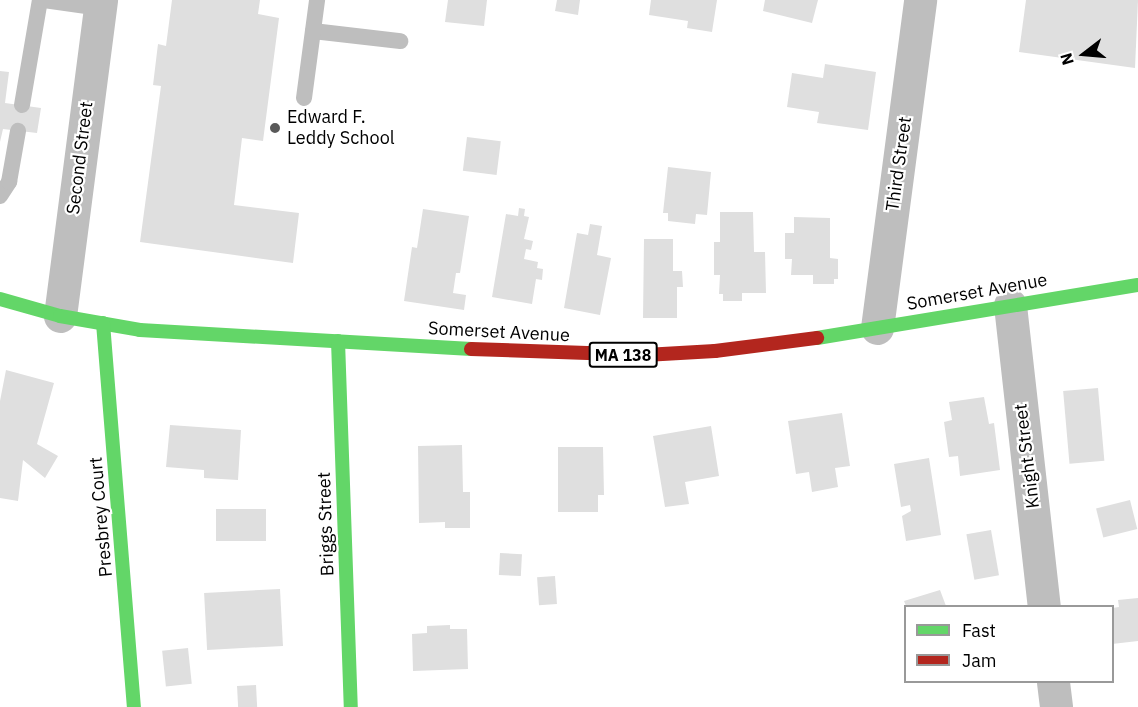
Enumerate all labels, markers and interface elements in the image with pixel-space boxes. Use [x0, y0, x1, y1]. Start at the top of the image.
north arrow [1054, 24, 1114, 84]
text: N [1055, 51, 1078, 67]
street label: Second Street [62, 100, 98, 216]
place label: Edward F. Leddy School [287, 107, 395, 150]
street label: Third Street [882, 115, 916, 213]
marker: Edward F. Leddy School [268, 121, 282, 135]
street label: Somerset Avenue [905, 269, 1049, 315]
street label: Somerset Avenue [428, 317, 570, 347]
road number: MA 138 [588, 342, 658, 368]
street label: Knight Street [1010, 402, 1044, 510]
street label: Presbrey Court [85, 456, 117, 578]
street label: Briggs Street [313, 472, 339, 576]
legend [904, 605, 1114, 683]
text: Fast [962, 619, 996, 642]
text: Jam [962, 649, 997, 672]

